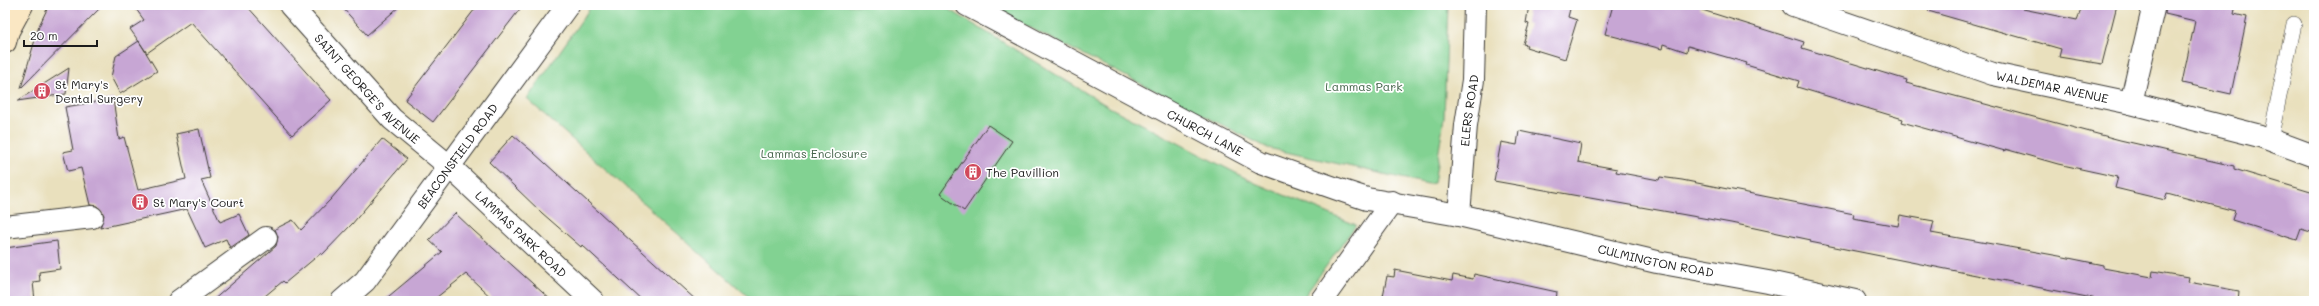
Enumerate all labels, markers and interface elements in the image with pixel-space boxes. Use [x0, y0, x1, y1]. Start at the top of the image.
scale bar [24, 22, 97, 48]
text: 20 m [30, 27, 58, 43]
street label: SAINT GEORGE'S AVENUE [311, 30, 424, 147]
street label: WALDEMAR AVENUE [1994, 67, 2110, 106]
street label: ELERS ROAD [1456, 75, 1481, 147]
place label: St Mary's Dental Surgery [55, 76, 143, 106]
park label: Lammas Park [1325, 78, 1403, 94]
building icon: St Mary's Dental Surgery [32, 81, 52, 101]
street label: BEACONSFIELD ROAD [413, 100, 501, 211]
street label: CHURCH LANE [1164, 105, 1246, 159]
park label: Lammas Enclosure [761, 145, 867, 161]
building icon: The Pavillion [963, 162, 983, 182]
place label: The Pavillion [986, 164, 1059, 180]
street label: LAMMAS PARK ROAD [472, 187, 571, 281]
building icon: St Mary's Court [130, 192, 150, 212]
place label: St Mary's Court [153, 194, 244, 210]
street label: CULMINGTON ROAD [1596, 240, 1715, 280]

